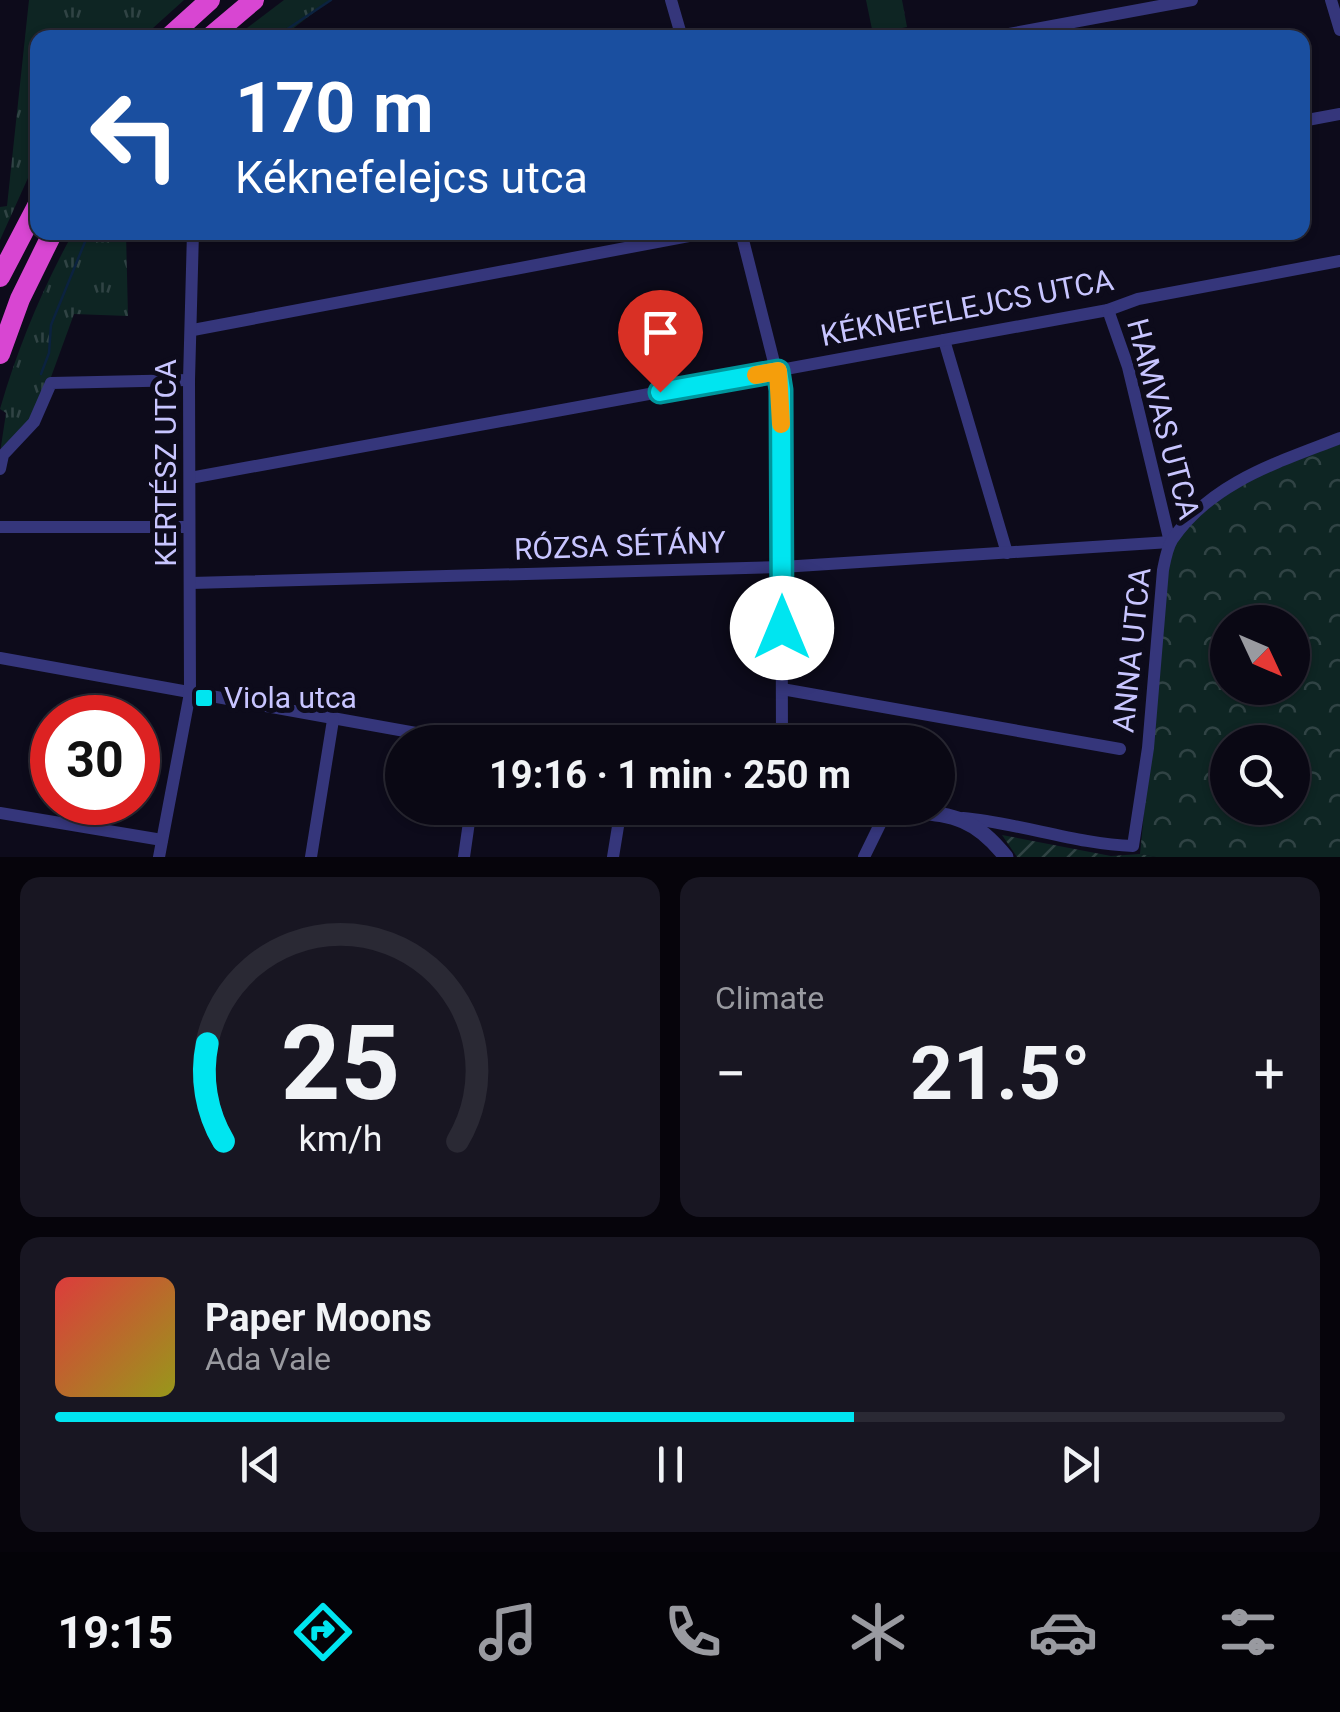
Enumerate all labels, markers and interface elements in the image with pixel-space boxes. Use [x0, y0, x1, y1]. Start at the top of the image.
text: 170 m [235, 67, 434, 149]
icon: left [70, 70, 200, 200]
text: Kéknefelejcs utca [235, 151, 588, 204]
street label: KÉKNEFELEJCS UTCA [818, 262, 1117, 353]
pin [618, 290, 703, 393]
icon: arrive [633, 305, 688, 360]
street label: HAMVAS UTCA [1120, 315, 1207, 523]
street label: KERTÉSZ UTCA [148, 359, 183, 567]
street label: RÓZSA SÉTÁNY [513, 524, 727, 567]
street label: ANNA UTCA [1105, 565, 1158, 734]
position arrow [730, 576, 834, 680]
north arrow [1210, 605, 1310, 705]
map controls [1210, 605, 1310, 825]
place label: Viola utca [224, 680, 357, 715]
marker: Viola utca [193, 687, 215, 709]
speed limit sign: 30 [30, 695, 160, 825]
button: search [1210, 725, 1310, 825]
text: 19:16 · 1 min · 250 m [489, 753, 851, 797]
text: Climate [715, 979, 824, 1017]
text: 25 [280, 1003, 400, 1124]
text: 21.5° [910, 1029, 1090, 1117]
text: − [715, 1042, 746, 1106]
text: + [1254, 1042, 1285, 1106]
text: km/h [298, 1118, 382, 1160]
text: Paper Moons [205, 1296, 432, 1340]
text: Ada Vale [205, 1340, 331, 1378]
icon: previous [233, 1437, 288, 1492]
icon: pause [643, 1437, 698, 1492]
icon: next [1053, 1437, 1108, 1492]
icon: directions [288, 1597, 358, 1667]
icon: music [473, 1597, 543, 1667]
icon: phone [658, 1597, 728, 1667]
icon: climate [843, 1597, 913, 1667]
icon: car [1028, 1597, 1098, 1667]
icon: filters [1213, 1597, 1283, 1667]
text: 19:15 [57, 1606, 173, 1659]

